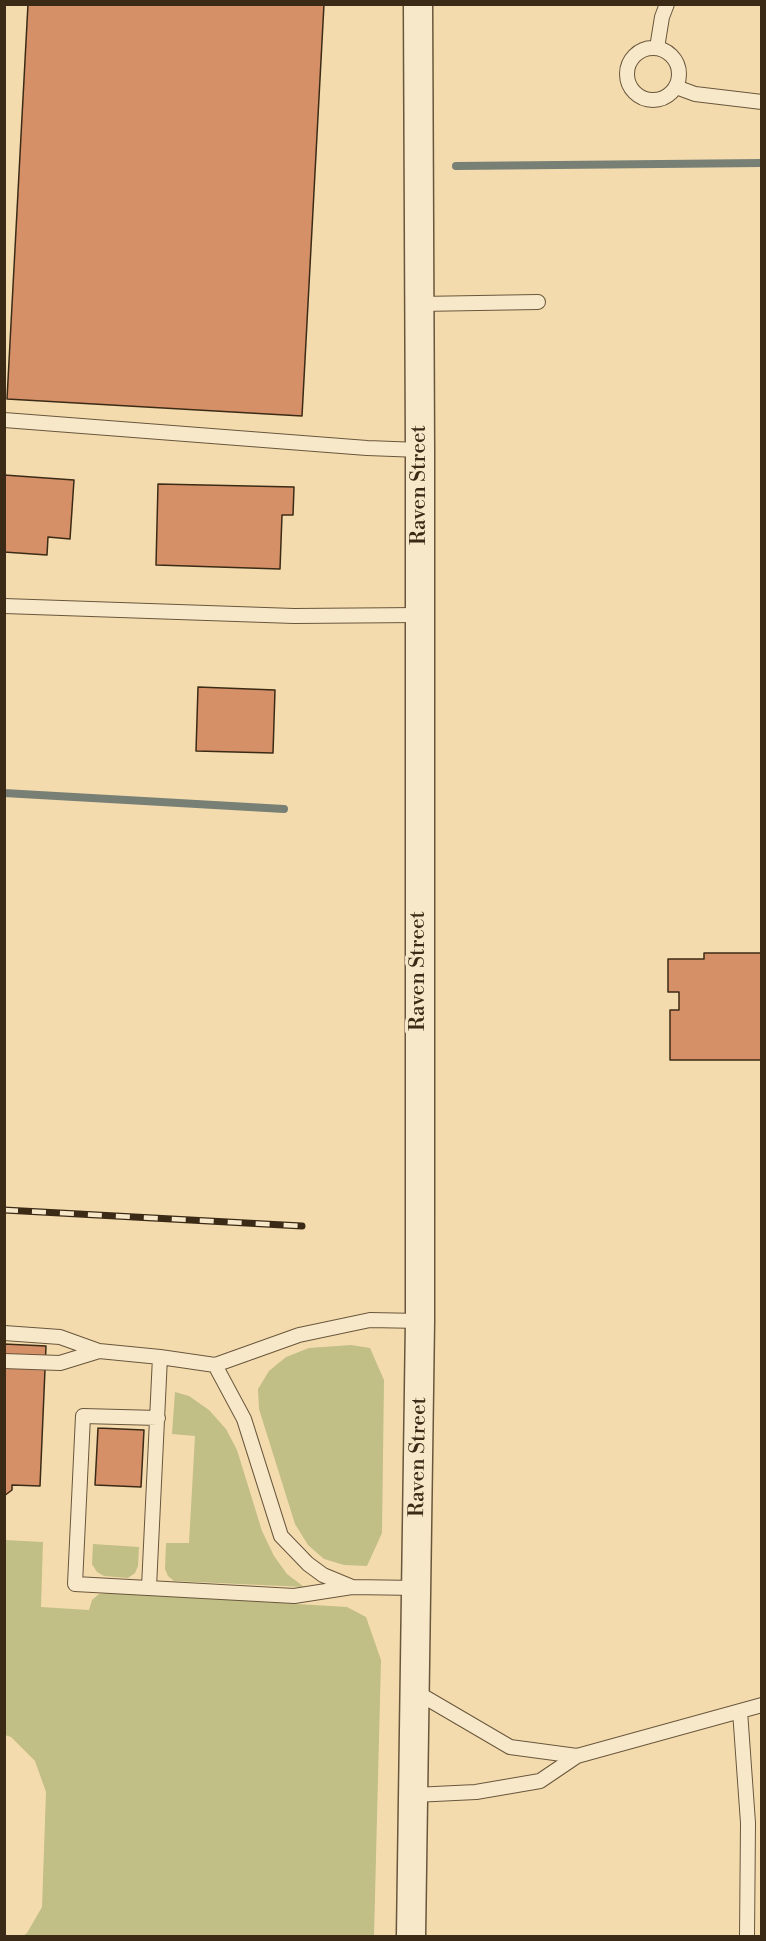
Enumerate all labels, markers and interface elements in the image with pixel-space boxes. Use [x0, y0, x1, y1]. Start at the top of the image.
street label: Raven Street [407, 425, 433, 545]
street label: Raven Street [406, 911, 432, 1031]
street label: Raven Street [405, 1397, 433, 1517]

